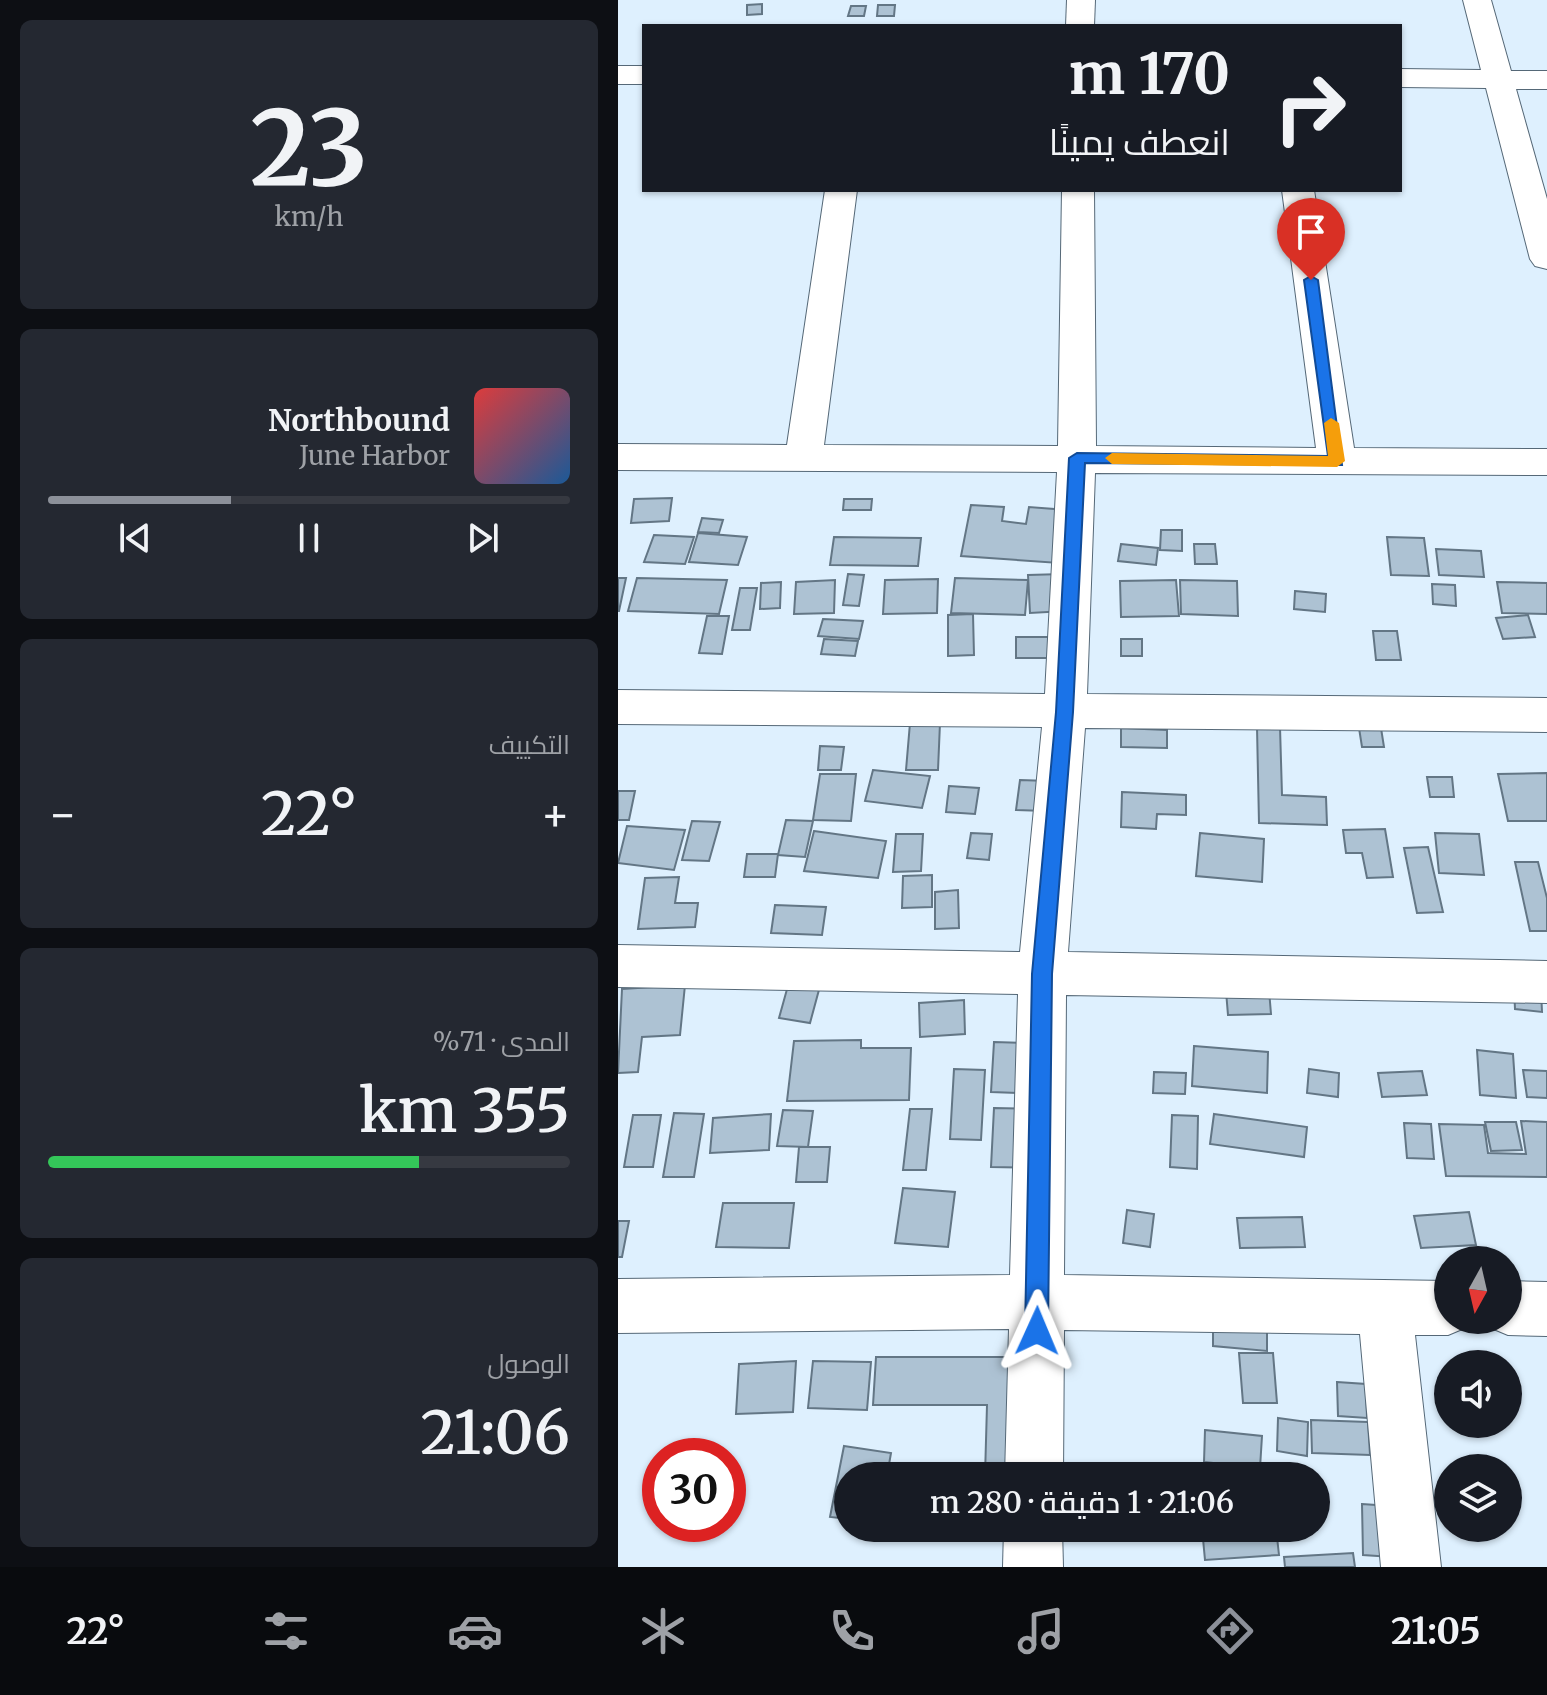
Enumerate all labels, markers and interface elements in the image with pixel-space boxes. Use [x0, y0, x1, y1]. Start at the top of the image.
text: 170 m [1069, 39, 1230, 109]
icon: right [1258, 56, 1362, 160]
text: 23 [250, 83, 368, 213]
text: انعطف يمينًا [1049, 120, 1230, 165]
pin [1277, 198, 1345, 280]
text: km/h [275, 200, 343, 233]
icon: arrive [1289, 210, 1333, 254]
text: Northbound [268, 401, 450, 439]
text: June Harbor [299, 439, 450, 472]
icon: previous [113, 516, 157, 560]
icon: pause [287, 516, 331, 560]
icon: next [461, 516, 505, 560]
text: التكييف [488, 728, 570, 761]
text: 22° [261, 776, 357, 851]
text: − [48, 787, 77, 842]
text: + [541, 787, 570, 842]
text: المدى · 71% [433, 1025, 570, 1058]
text: 355 km [359, 1073, 570, 1148]
north arrow [1434, 1246, 1522, 1334]
map controls [1434, 1246, 1522, 1542]
position arrow [995, 1289, 1079, 1373]
text: الوصول [487, 1347, 570, 1380]
button: sound [1434, 1350, 1522, 1438]
text: 21:06 [420, 1395, 570, 1470]
speed limit sign: 30 [642, 1438, 746, 1542]
button: layers [1434, 1454, 1522, 1542]
text: 21:06 · 1 دقيقة · 280 m [930, 1483, 1234, 1521]
icon: filters [258, 1603, 314, 1659]
icon: car [447, 1603, 503, 1659]
icon: climate [635, 1603, 691, 1659]
icon: phone [824, 1603, 880, 1659]
icon: music [1013, 1603, 1069, 1659]
icon: directions [1202, 1603, 1258, 1659]
text: 22° [67, 1609, 125, 1654]
text: 21:05 [1391, 1609, 1481, 1654]

